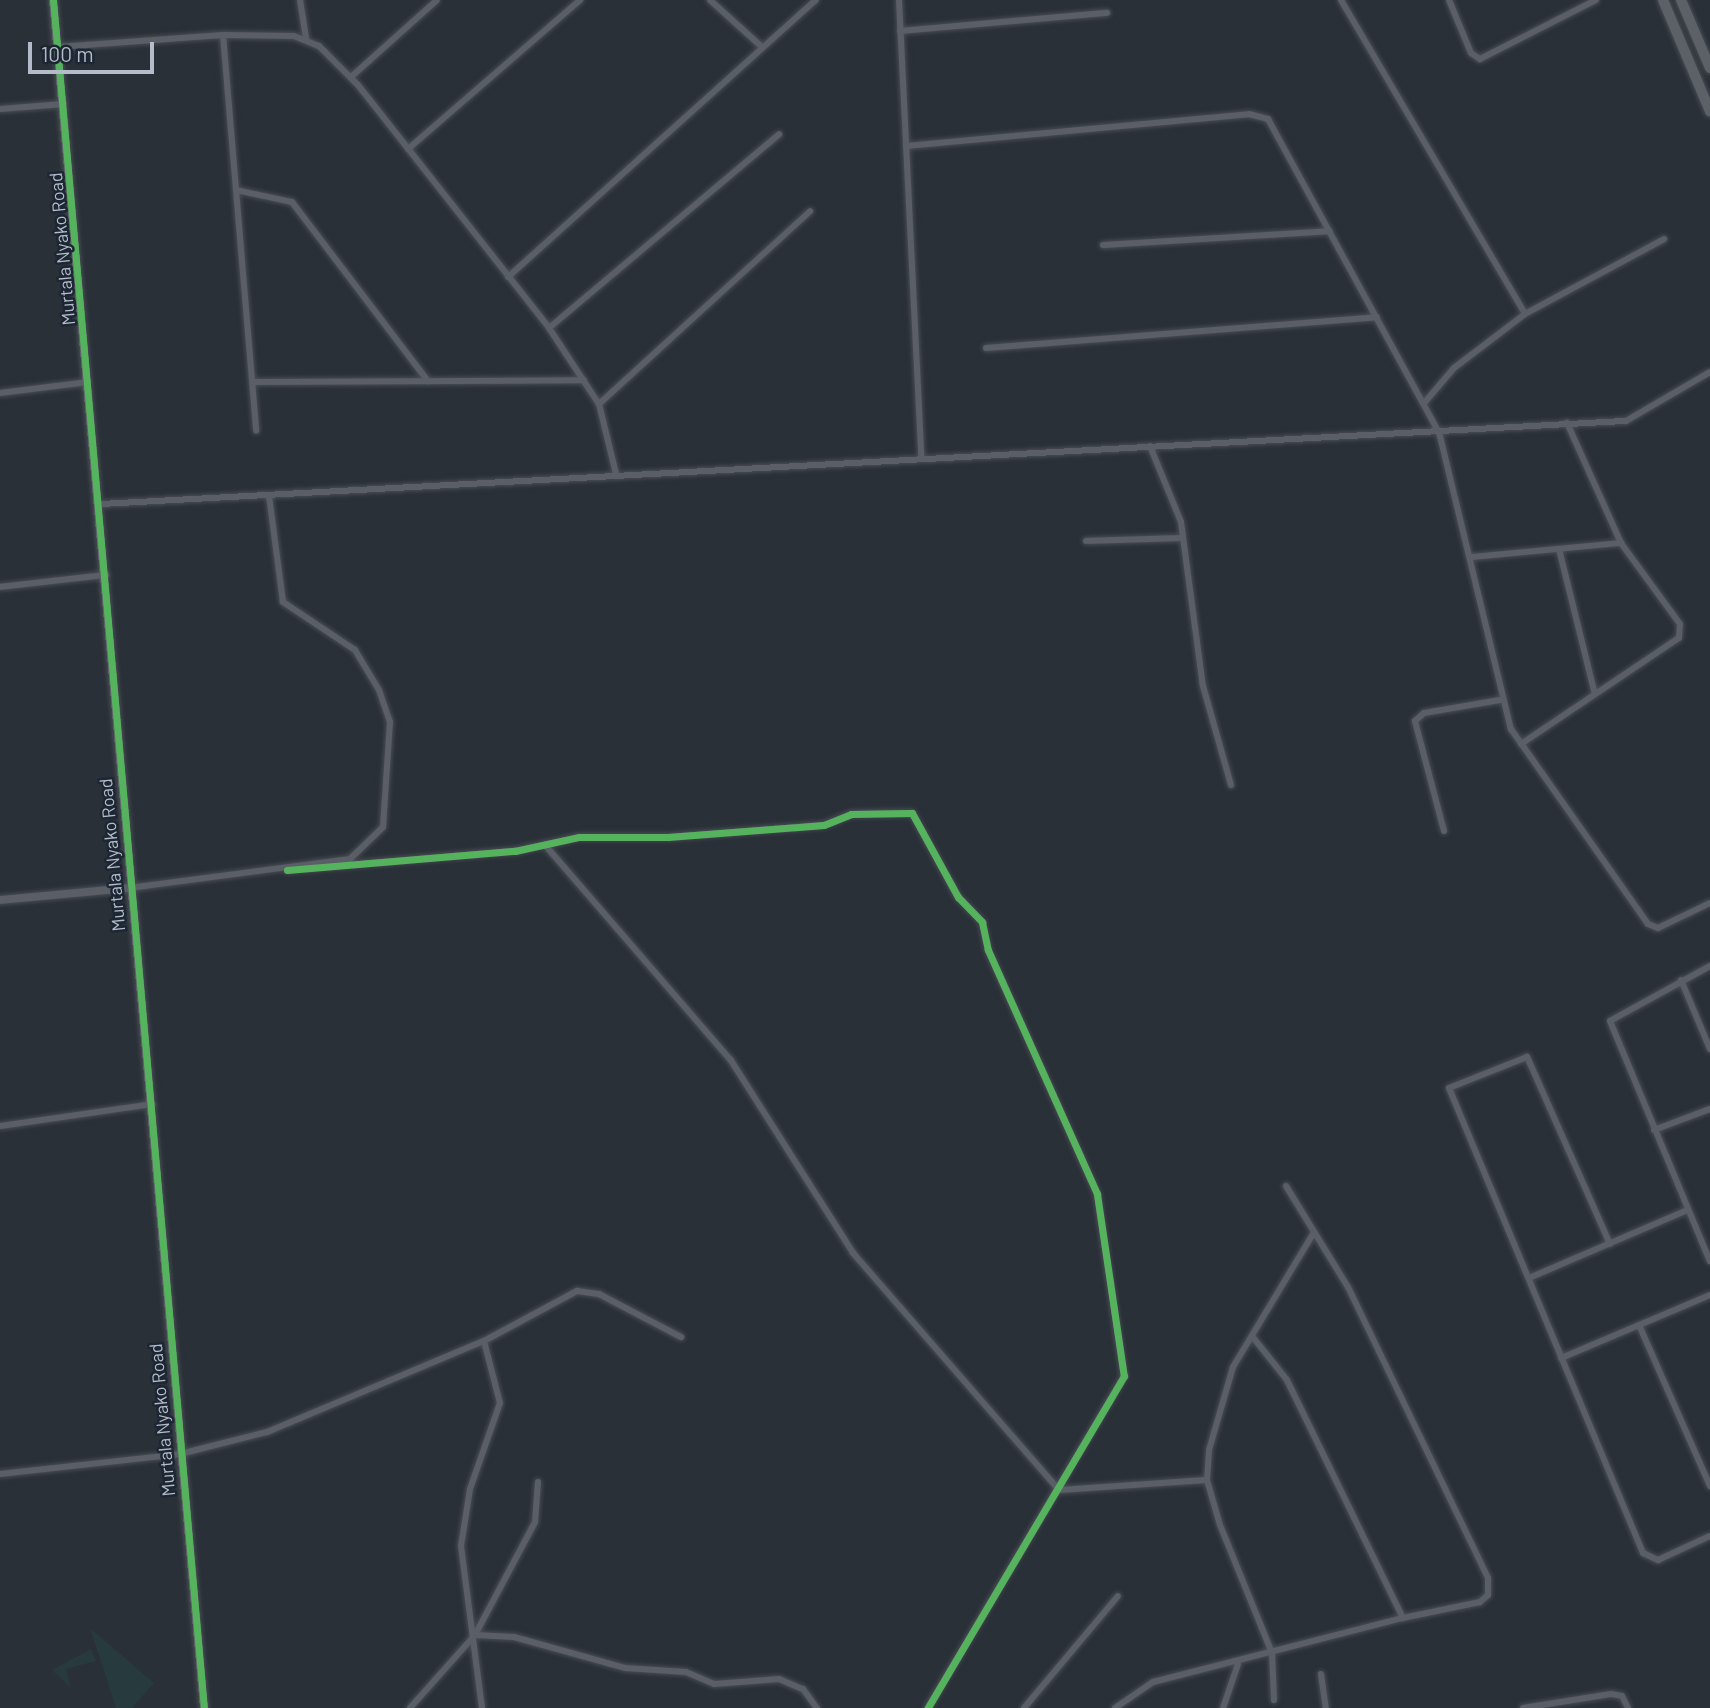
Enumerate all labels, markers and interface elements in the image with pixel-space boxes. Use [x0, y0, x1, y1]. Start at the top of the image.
scale bar [32, 28, 158, 72]
text: 100 m [41, 41, 94, 66]
street label: Murtala Nyako Road [45, 172, 79, 326]
street label: Murtala Nyako Road [95, 778, 129, 932]
street label: Murtala Nyako Road [145, 1343, 179, 1497]

